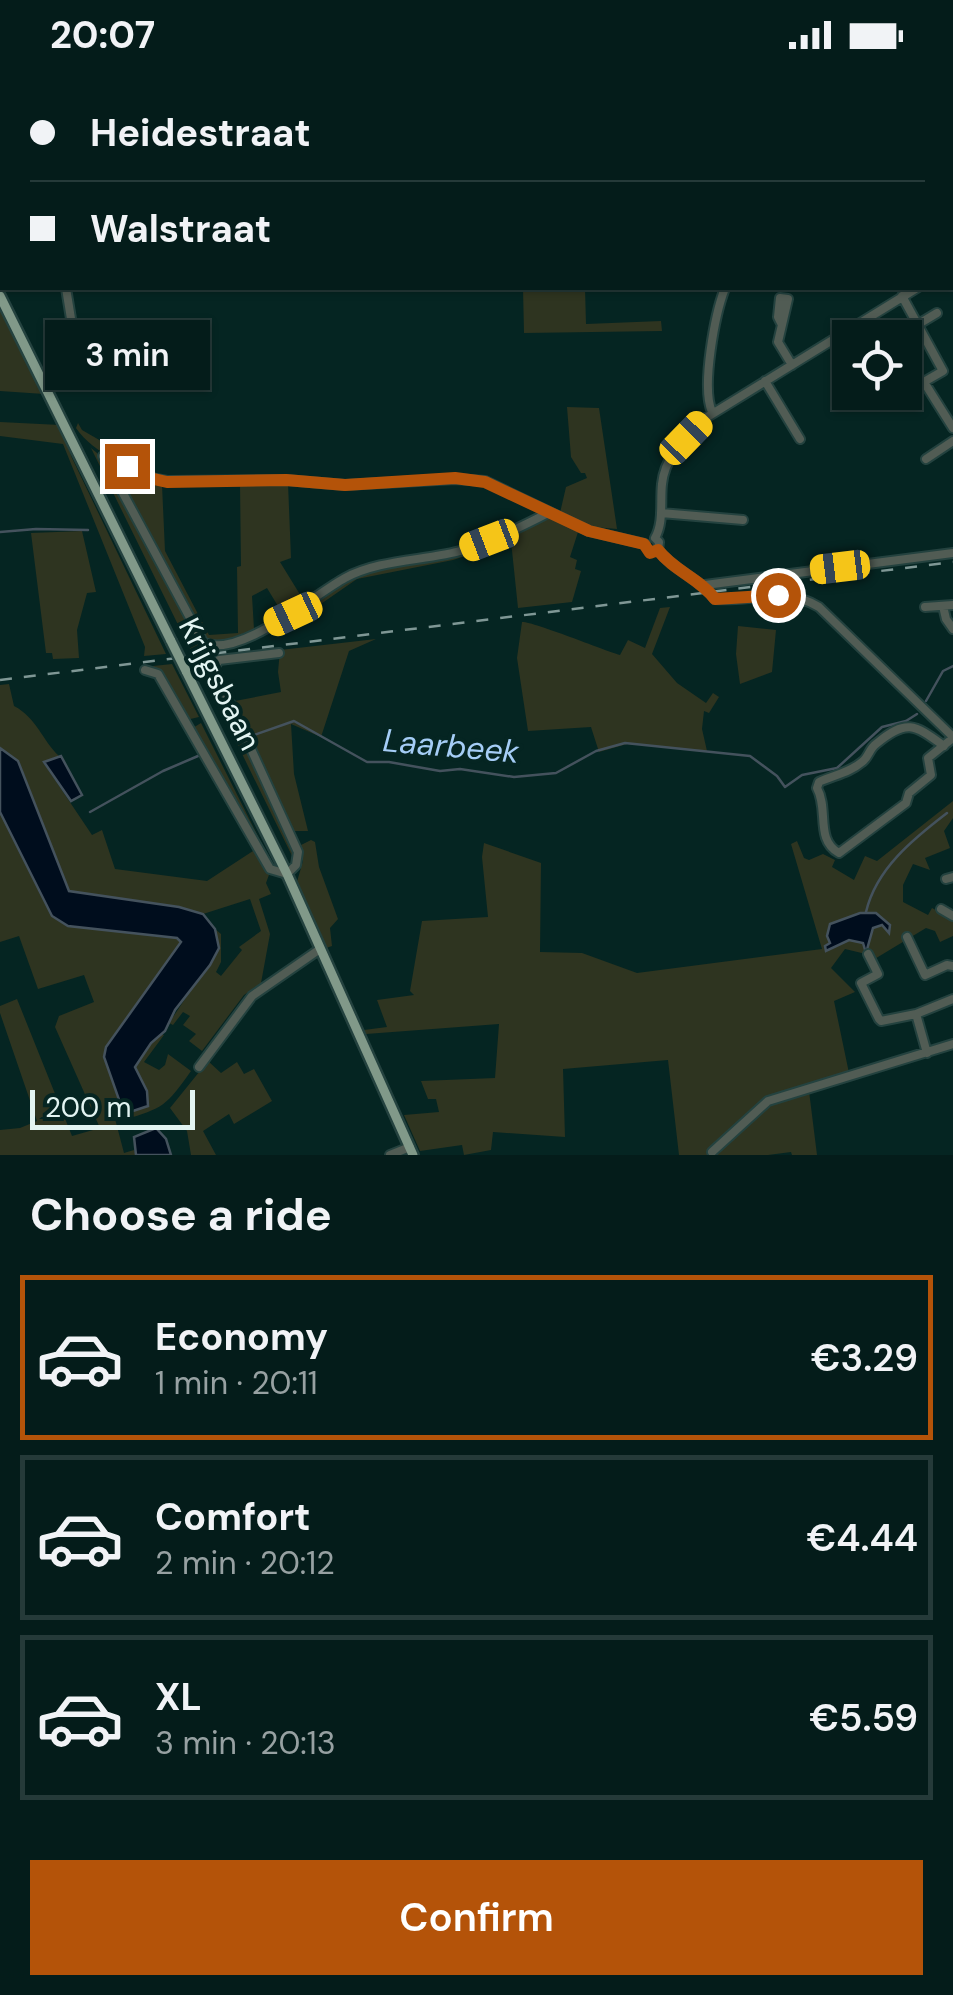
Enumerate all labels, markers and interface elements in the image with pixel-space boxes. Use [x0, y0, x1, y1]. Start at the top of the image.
text: 20:07 [50, 10, 155, 60]
text: Heidestraat [90, 108, 311, 158]
text: Walstraat [90, 204, 271, 254]
map controls [832, 320, 922, 410]
button: locate [832, 320, 922, 410]
callout: 3 min [44, 321, 210, 391]
text: 3 min [85, 334, 170, 376]
car [654, 406, 718, 470]
route end [105, 444, 150, 489]
car [456, 515, 522, 565]
car [808, 548, 872, 586]
route start [756, 573, 801, 618]
car [259, 588, 327, 640]
street label: Krijgsbaan [170, 611, 270, 757]
water label: Laarbeek [381, 719, 522, 773]
scale bar [30, 1085, 195, 1130]
text: 200 m [45, 1089, 132, 1126]
text: Choose a ride [30, 1185, 332, 1244]
text: Economy [155, 1312, 328, 1362]
icon: car [35, 1313, 125, 1403]
text: €3.29 [811, 1333, 918, 1383]
text: 1 min · 20:11 [155, 1362, 318, 1404]
text: Comfort [155, 1492, 311, 1542]
icon: car [35, 1493, 125, 1583]
text: €4.44 [807, 1513, 918, 1563]
text: 2 min · 20:12 [155, 1542, 335, 1584]
text: XL [155, 1672, 202, 1722]
icon: car [35, 1673, 125, 1763]
text: €5.59 [809, 1693, 918, 1743]
text: 3 min · 20:13 [155, 1722, 336, 1764]
button: Confirm [30, 1860, 923, 1975]

